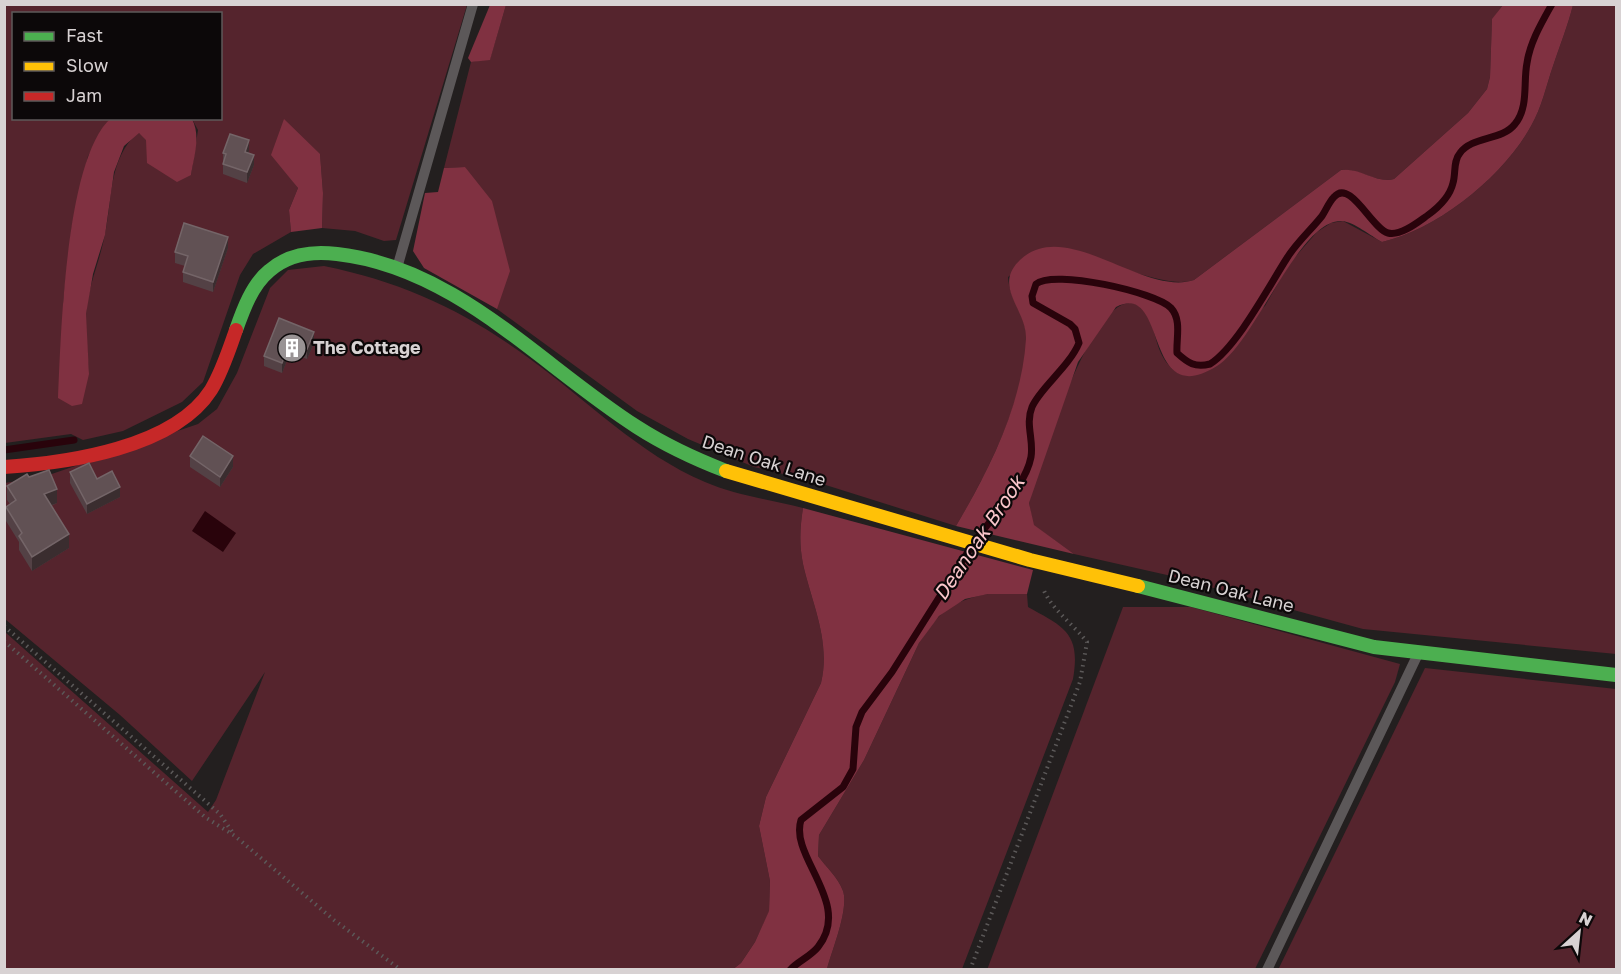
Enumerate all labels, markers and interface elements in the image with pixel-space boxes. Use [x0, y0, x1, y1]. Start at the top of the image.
legend [12, 12, 222, 120]
text: Fast [66, 24, 103, 46]
text: Slow [66, 54, 109, 76]
text: Jam [66, 84, 102, 106]
building icon: The Cottage [276, 332, 308, 364]
place label: The Cottage [313, 336, 421, 358]
street label: Dean Oak Lane [700, 430, 829, 490]
water label: Deanoak Brook [928, 468, 1030, 604]
street label: Dean Oak Lane [1166, 564, 1297, 616]
north arrow [1549, 902, 1609, 962]
text: N [1576, 907, 1596, 930]

